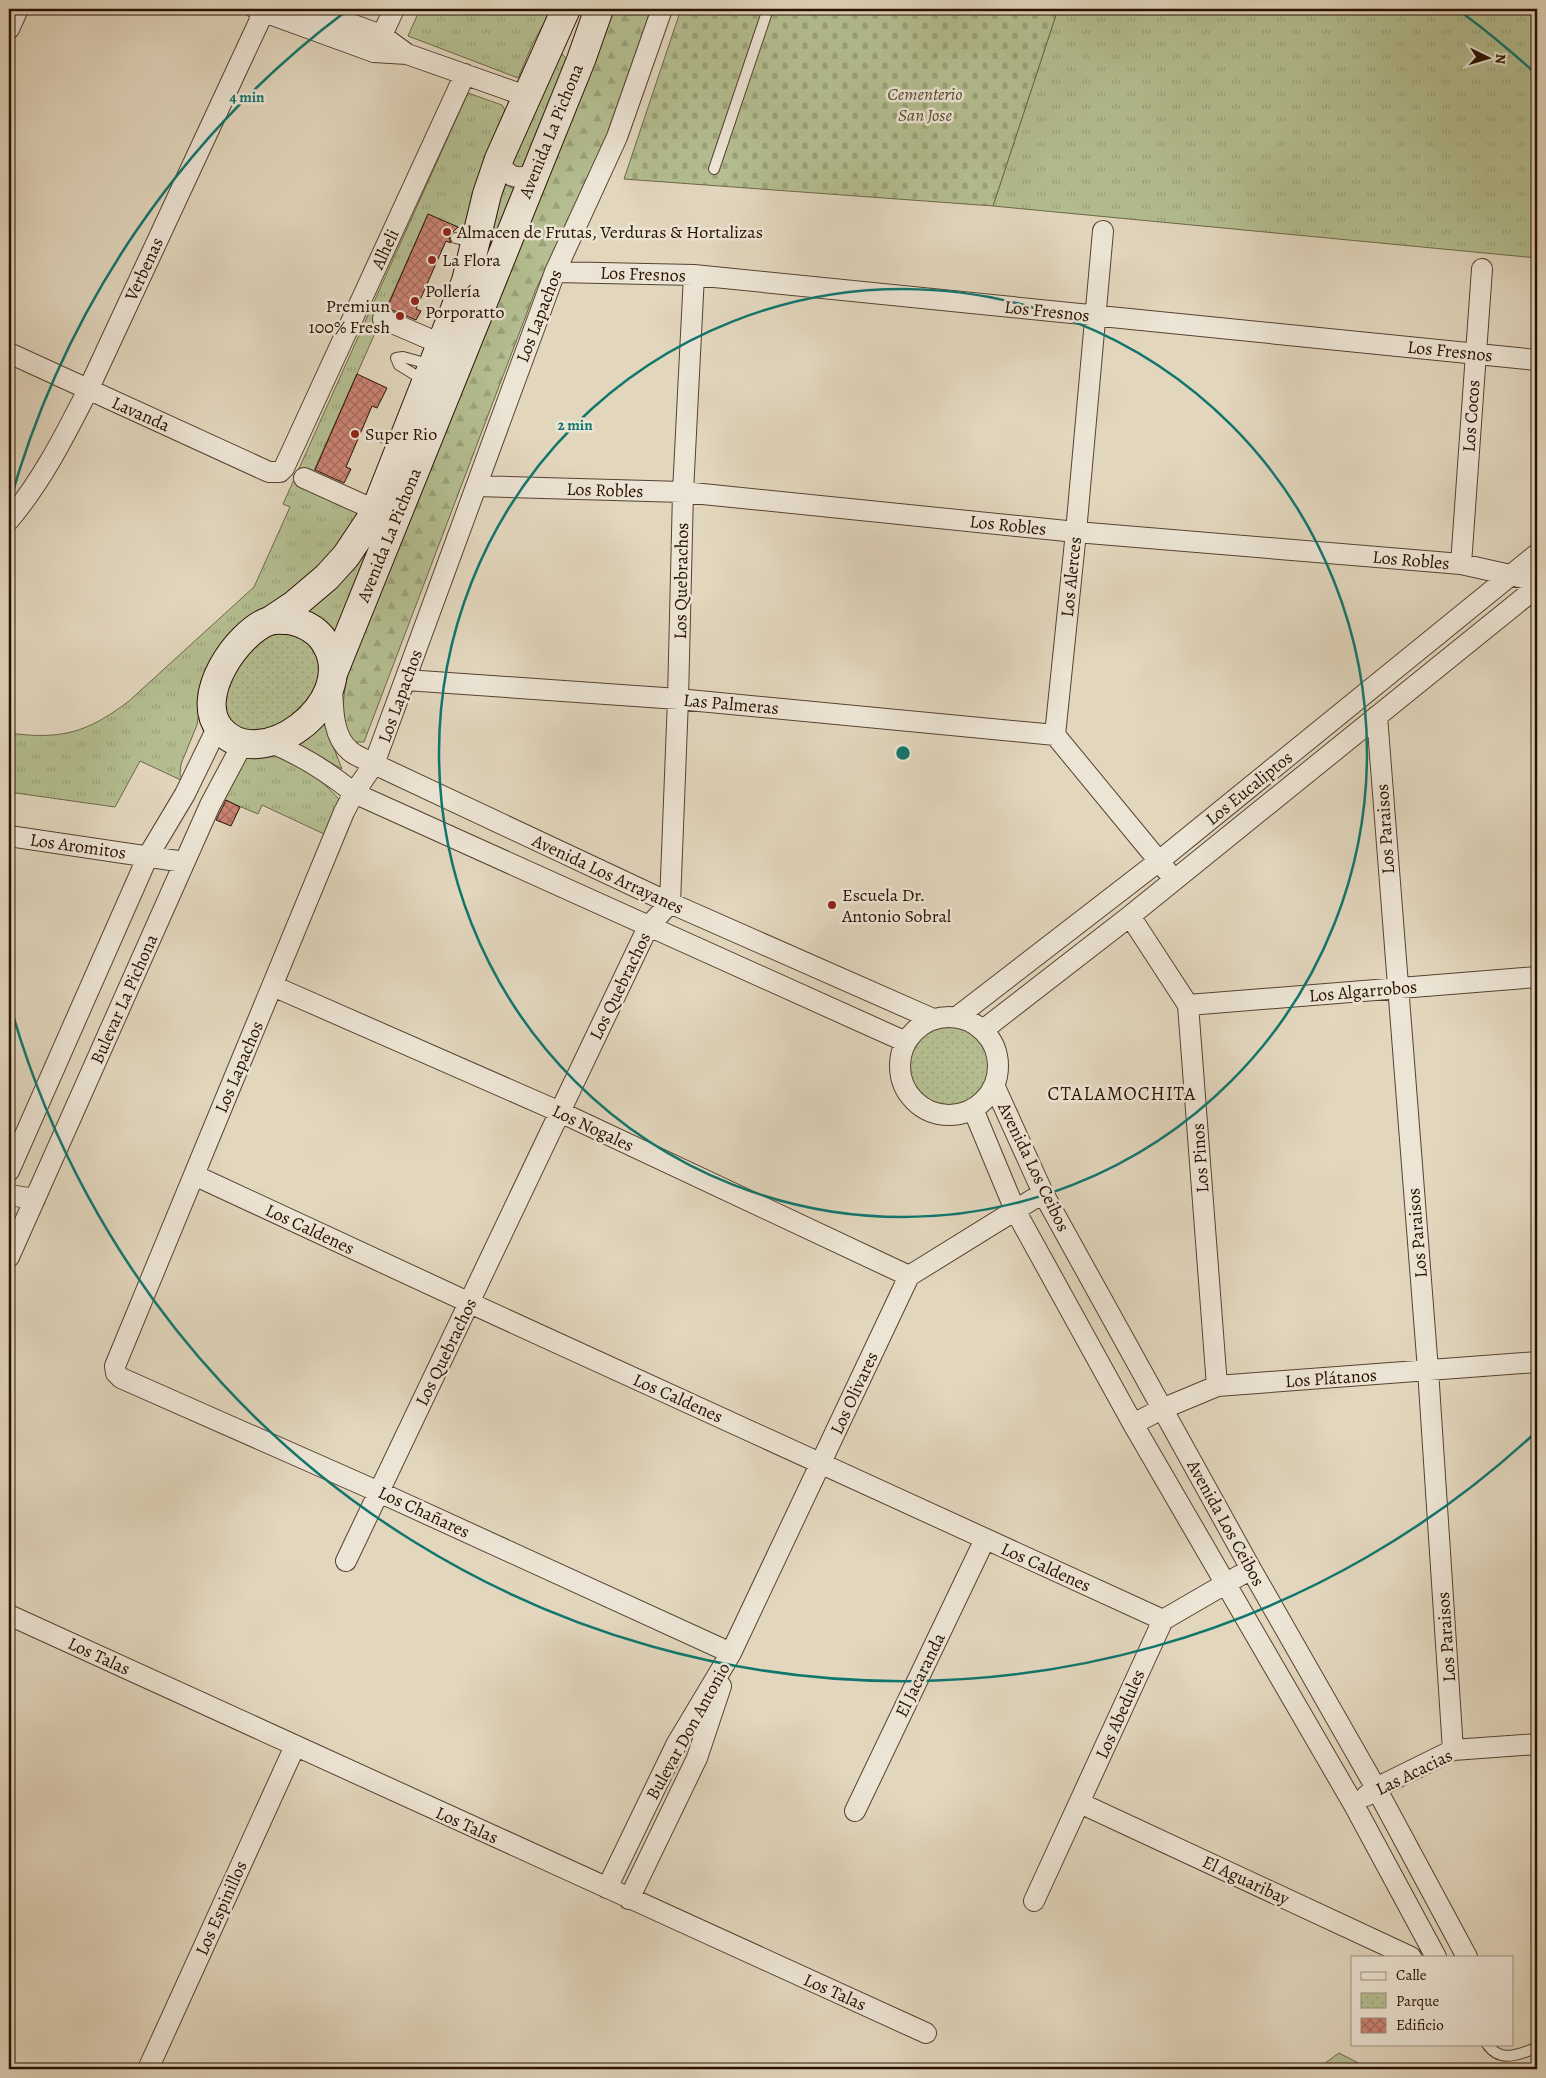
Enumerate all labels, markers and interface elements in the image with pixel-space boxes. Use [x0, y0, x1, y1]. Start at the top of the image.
north arrow [1464, 32, 1514, 82]
text: N [1491, 53, 1510, 65]
street label: Avenida La Pichona [513, 60, 589, 203]
park label: Cementerio San Jose [887, 82, 963, 127]
text: 4 min [229, 87, 265, 107]
place label: Almacen de Frutas, Verduras & Hortalizas [456, 220, 763, 244]
street label: Alheli [365, 225, 405, 274]
marker: Almacen de Frutas, Verduras & Hortalizas [441, 226, 453, 238]
street label: Verbenas [118, 233, 169, 305]
place label: La Flora [442, 248, 501, 272]
marker: La Flora [426, 254, 438, 266]
street label: Los Fresnos [600, 261, 686, 287]
street label: Los Lapachos [510, 266, 568, 366]
place label: Pollería Porporatto [425, 279, 504, 324]
place label: Premiun 100% Fresh [309, 294, 390, 339]
marker: Pollería Porporatto [409, 295, 421, 307]
street label: Los Fresnos [1003, 295, 1091, 327]
marker: Premiun 100% Fresh [394, 310, 406, 322]
street label: Los Fresnos [1406, 335, 1494, 367]
street label: Los Cocos [1457, 379, 1485, 453]
street label: Lavanda [108, 391, 174, 438]
text: 2 min [557, 415, 593, 435]
place label: Super Rio [365, 422, 437, 446]
marker: Super Rio [349, 428, 361, 440]
street label: Avenida La Pichona [351, 464, 427, 607]
street label: Los Robles [566, 477, 644, 503]
street label: Los Robles [968, 509, 1048, 541]
street label: Los Quebrachos [668, 522, 694, 640]
street label: Los Alerces [1055, 536, 1087, 618]
street label: Los Robles [1372, 545, 1450, 575]
street label: Los Lapachos [372, 646, 428, 746]
street label: Las Palmeras [682, 688, 780, 720]
centre of rings [894, 744, 912, 762]
street label: Los Eucaliptos [1200, 745, 1298, 831]
street label: Los Paraisos [1370, 783, 1400, 875]
street label: Los Aromitos [28, 827, 128, 865]
street label: Avenida Los Arrayanes [527, 828, 688, 920]
place label: Escuela Dr. Antonio Sobral [841, 883, 952, 928]
marker: Escuela Dr. Antonio Sobral [826, 899, 838, 911]
street label: Los Quebrachos [584, 928, 656, 1044]
street label: Bulevar La Pichona [85, 930, 164, 1068]
street label: Los Algarrobos [1308, 974, 1418, 1008]
street label: Los Lapachos [209, 1017, 269, 1117]
district label: CTALAMOCHITA [1048, 1081, 1196, 1107]
street label: Avenida Los Ceibos [992, 1098, 1076, 1236]
street label: Los Nogales [548, 1099, 638, 1157]
street label: Los Pinos [1186, 1122, 1214, 1194]
street label: Los Paraisos [1401, 1187, 1433, 1279]
street label: Los Caldenes [261, 1198, 359, 1260]
street label: Los Quebrachos [410, 1294, 482, 1410]
street label: Los Olivares [824, 1348, 884, 1438]
street label: Los Plátanos [1284, 1363, 1378, 1393]
street label: Los Caldenes [629, 1368, 727, 1428]
street label: Avenida Los Ceibos [1181, 1455, 1271, 1590]
street label: Los Chañares [374, 1480, 474, 1544]
street label: Los Caldenes [997, 1537, 1095, 1597]
street label: Los Paraisos [1431, 1591, 1461, 1683]
street label: El Jacaranda [889, 1628, 951, 1721]
street label: Los Talas [64, 1631, 134, 1681]
street label: Bulevar Don Antonio [640, 1658, 736, 1804]
street label: Los Abedules [1090, 1666, 1150, 1762]
street label: Las Acacias [1372, 1743, 1456, 1801]
street label: Los Talas [432, 1801, 502, 1849]
street label: El Aguaribay [1199, 1849, 1294, 1911]
street label: Los Espinillos [189, 1857, 253, 1959]
legend [1351, 1956, 1514, 2046]
text: Calle [1396, 1965, 1427, 1985]
street label: Los Talas [800, 1968, 870, 2016]
text: Parque [1396, 1991, 1439, 2011]
text: Edificio [1396, 2015, 1444, 2035]

